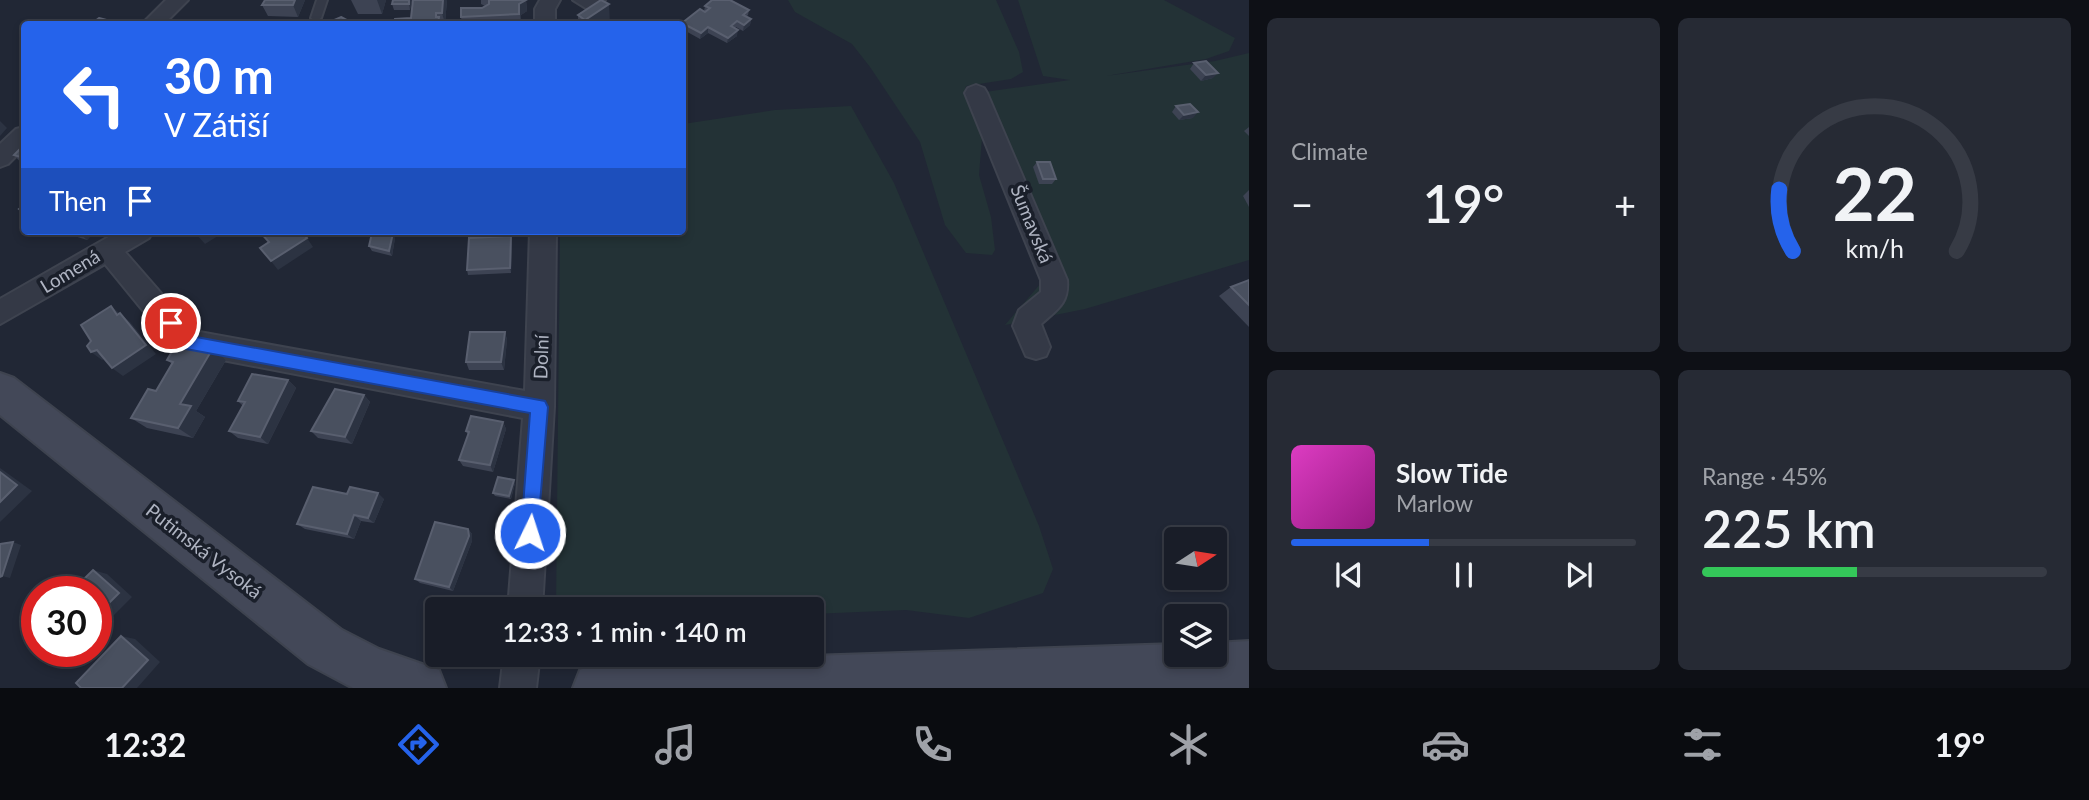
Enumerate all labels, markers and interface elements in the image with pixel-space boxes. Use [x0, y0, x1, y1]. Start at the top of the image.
text: 30 m [164, 46, 274, 104]
icon: left [49, 49, 140, 140]
text: V Zátiší [164, 105, 269, 144]
text: Climate [1291, 137, 1368, 165]
text: 22 [1832, 149, 1917, 237]
text: 19° [1423, 172, 1504, 234]
street label: Šumavská [1006, 181, 1059, 266]
text: − [1291, 181, 1313, 227]
text: + [1614, 181, 1636, 227]
icon: arrive [121, 182, 159, 220]
text: Then [49, 185, 107, 217]
text: km/h [1845, 233, 1904, 263]
street label: Lomená [36, 244, 104, 297]
pin [141, 293, 201, 353]
icon: arrive [152, 304, 190, 342]
street label: Dolní [528, 333, 553, 380]
text: Slow Tide [1396, 457, 1508, 489]
text: Range · 45% [1702, 462, 1827, 490]
text: Marlow [1396, 489, 1473, 517]
position arrow [493, 496, 567, 570]
text: 225 km [1702, 497, 1876, 559]
street label: Putimská Vysoká [142, 498, 267, 603]
north arrow [1164, 527, 1227, 590]
map controls [1164, 527, 1227, 667]
icon: previous [1330, 556, 1368, 594]
icon: pause [1445, 556, 1483, 594]
icon: next [1560, 556, 1598, 594]
speed limit sign: 30 [21, 576, 112, 667]
button: layers [1164, 604, 1227, 667]
text: 12:33 · 1 min · 140 m [502, 616, 747, 648]
icon: directions [394, 720, 443, 769]
icon: music [651, 720, 700, 769]
icon: phone [908, 720, 957, 769]
icon: climate [1164, 720, 1213, 769]
icon: car [1421, 720, 1470, 769]
icon: filters [1678, 720, 1727, 769]
text: 12:32 [104, 725, 186, 764]
text: 19° [1935, 725, 1985, 764]

